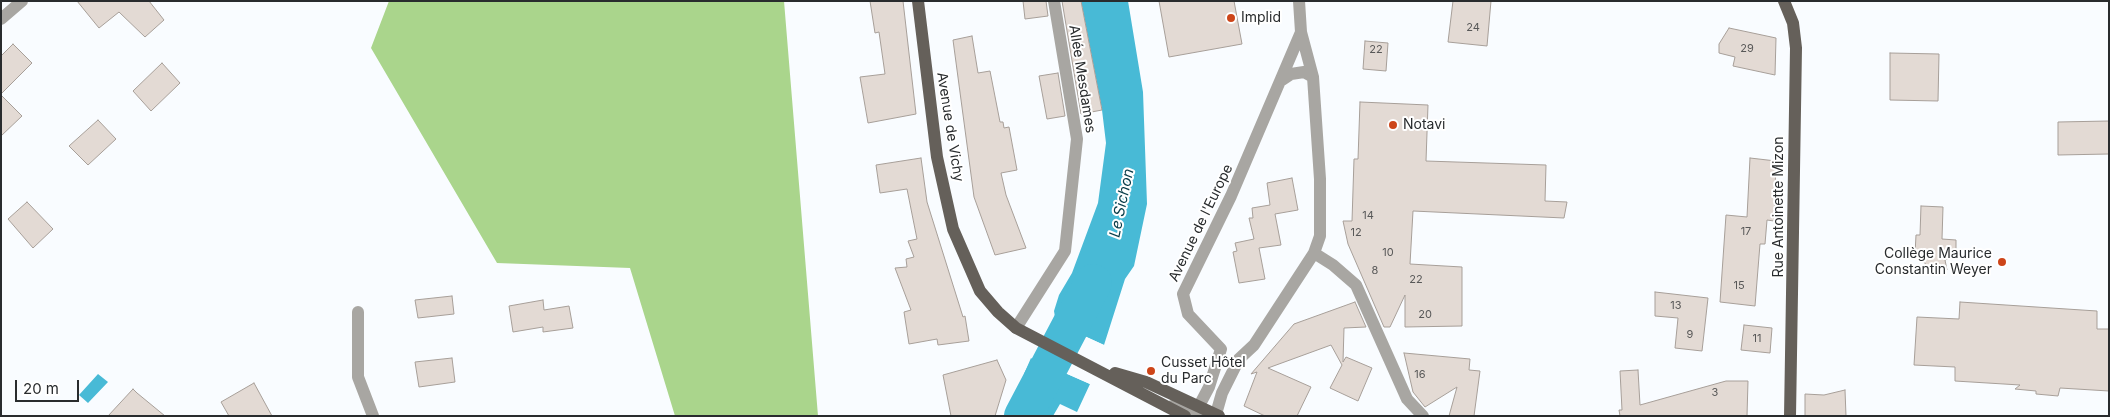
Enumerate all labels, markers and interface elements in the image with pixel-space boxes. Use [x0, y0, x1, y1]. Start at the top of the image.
place label: Implid [1241, 10, 1281, 26]
marker: Implid [1225, 12, 1237, 24]
house number: 24 [1466, 21, 1480, 35]
street label: Allée Mesdames [1065, 24, 1099, 134]
house number: 29 [1740, 42, 1754, 56]
house number: 22 [1369, 43, 1383, 57]
street label: Avenue de Vichy [933, 71, 967, 183]
place label: Notavi [1403, 117, 1446, 133]
marker: Notavi [1387, 119, 1399, 131]
street label: Rue Antoinette Mizon [1771, 137, 1787, 277]
street label: Avenue de l'Europe [1165, 162, 1237, 284]
water label: Le Sichon [1106, 167, 1138, 239]
house number: 14 [1362, 209, 1374, 223]
house number: 17 [1741, 225, 1751, 239]
house number: 12 [1350, 226, 1362, 240]
house number: 10 [1382, 246, 1394, 260]
place label: Collège Maurice Constantin Weyer [1875, 246, 1992, 278]
marker: Collège Maurice Constantin Weyer [1996, 256, 2008, 268]
house number: 8 [1372, 264, 1378, 278]
house number: 22 [1409, 273, 1423, 287]
house number: 15 [1733, 279, 1745, 293]
house number: 13 [1670, 299, 1682, 313]
house number: 20 [1418, 308, 1432, 322]
house number: 9 [1687, 328, 1693, 342]
house number: 11 [1753, 332, 1761, 346]
place label: Cusset Hôtel du Parc [1161, 355, 1246, 388]
marker: Cusset Hôtel du Parc [1145, 365, 1157, 377]
house number: 16 [1414, 368, 1426, 382]
scale bar [18, 370, 81, 402]
text: 20 m [23, 379, 59, 398]
house number: 3 [1712, 386, 1718, 400]

